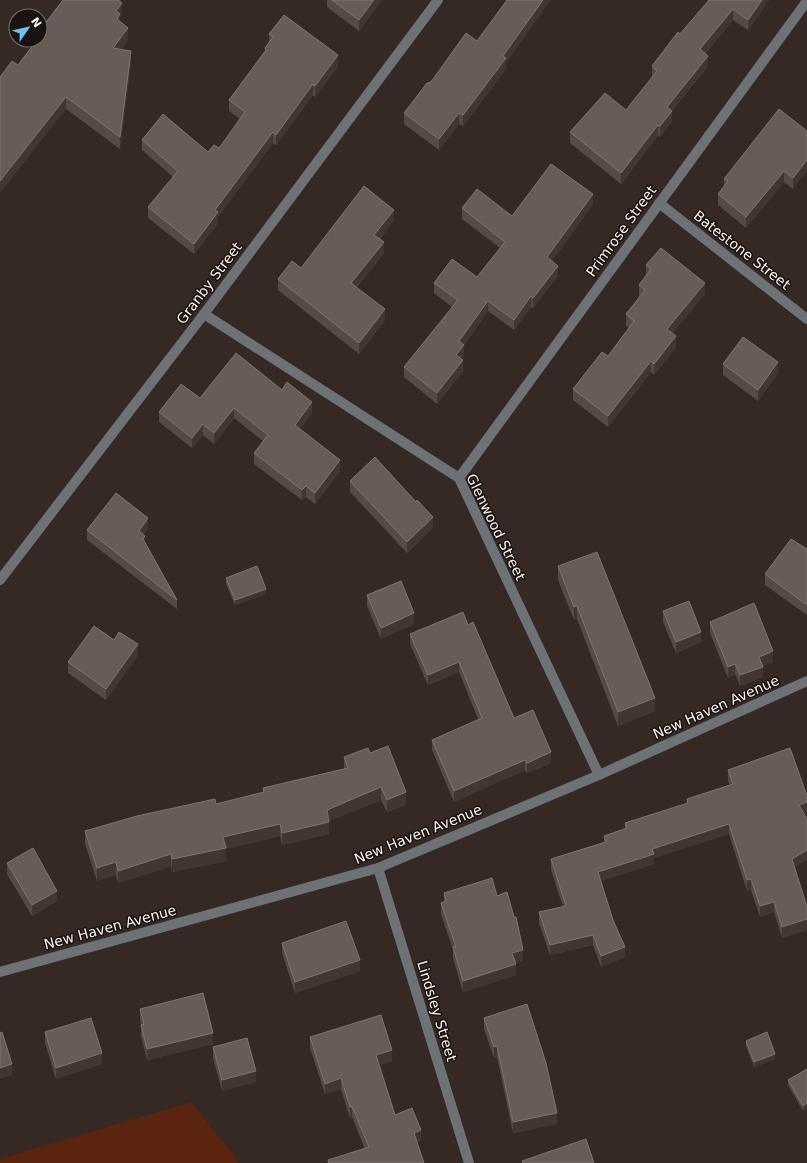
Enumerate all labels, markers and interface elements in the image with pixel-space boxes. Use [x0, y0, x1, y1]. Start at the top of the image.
north arrow [8, 8, 48, 48]
text: N [28, 15, 44, 30]
street label: Primrose Street [583, 182, 660, 280]
street label: Batestone Street [691, 207, 794, 293]
street label: Granby Street [173, 239, 245, 327]
street label: Glenwood Street [463, 471, 529, 583]
street label: New Haven Avenue [650, 672, 782, 742]
street label: New Haven Avenue [352, 801, 484, 867]
street label: New Haven Avenue [42, 902, 178, 952]
street label: Lindsley Street [414, 959, 460, 1064]

